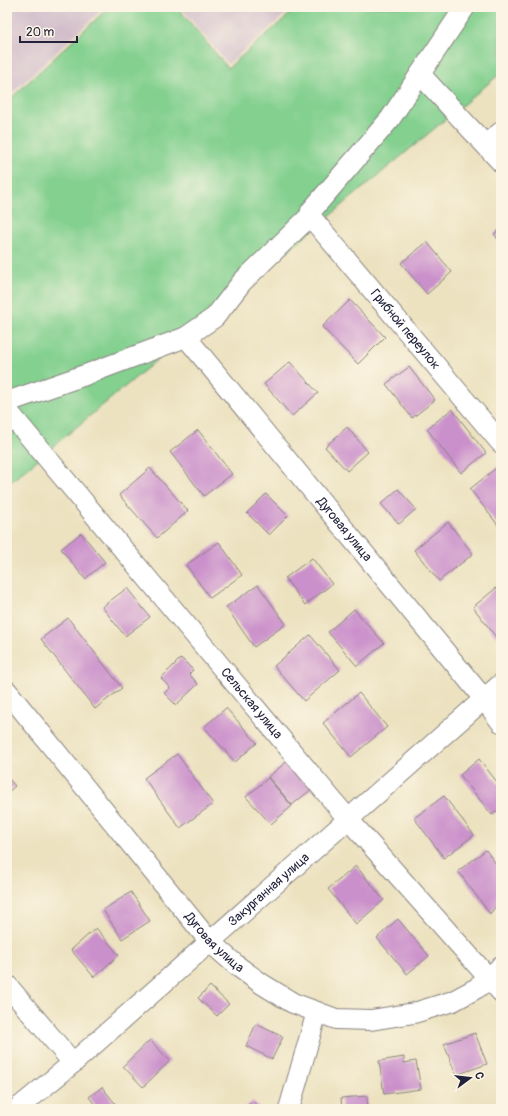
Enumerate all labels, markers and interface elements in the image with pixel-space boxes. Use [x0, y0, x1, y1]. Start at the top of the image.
scale bar [20, 18, 77, 44]
text: 20 m [26, 25, 55, 40]
street label: Грибной переулок [367, 286, 444, 373]
street label: Дуговая улица [312, 493, 375, 565]
street label: Сельская улица [217, 664, 286, 742]
street label: Закурганная улица [225, 849, 313, 930]
street label: Дуговая улица [180, 908, 247, 976]
north arrow [450, 1058, 490, 1098]
text: С [472, 1071, 486, 1081]

